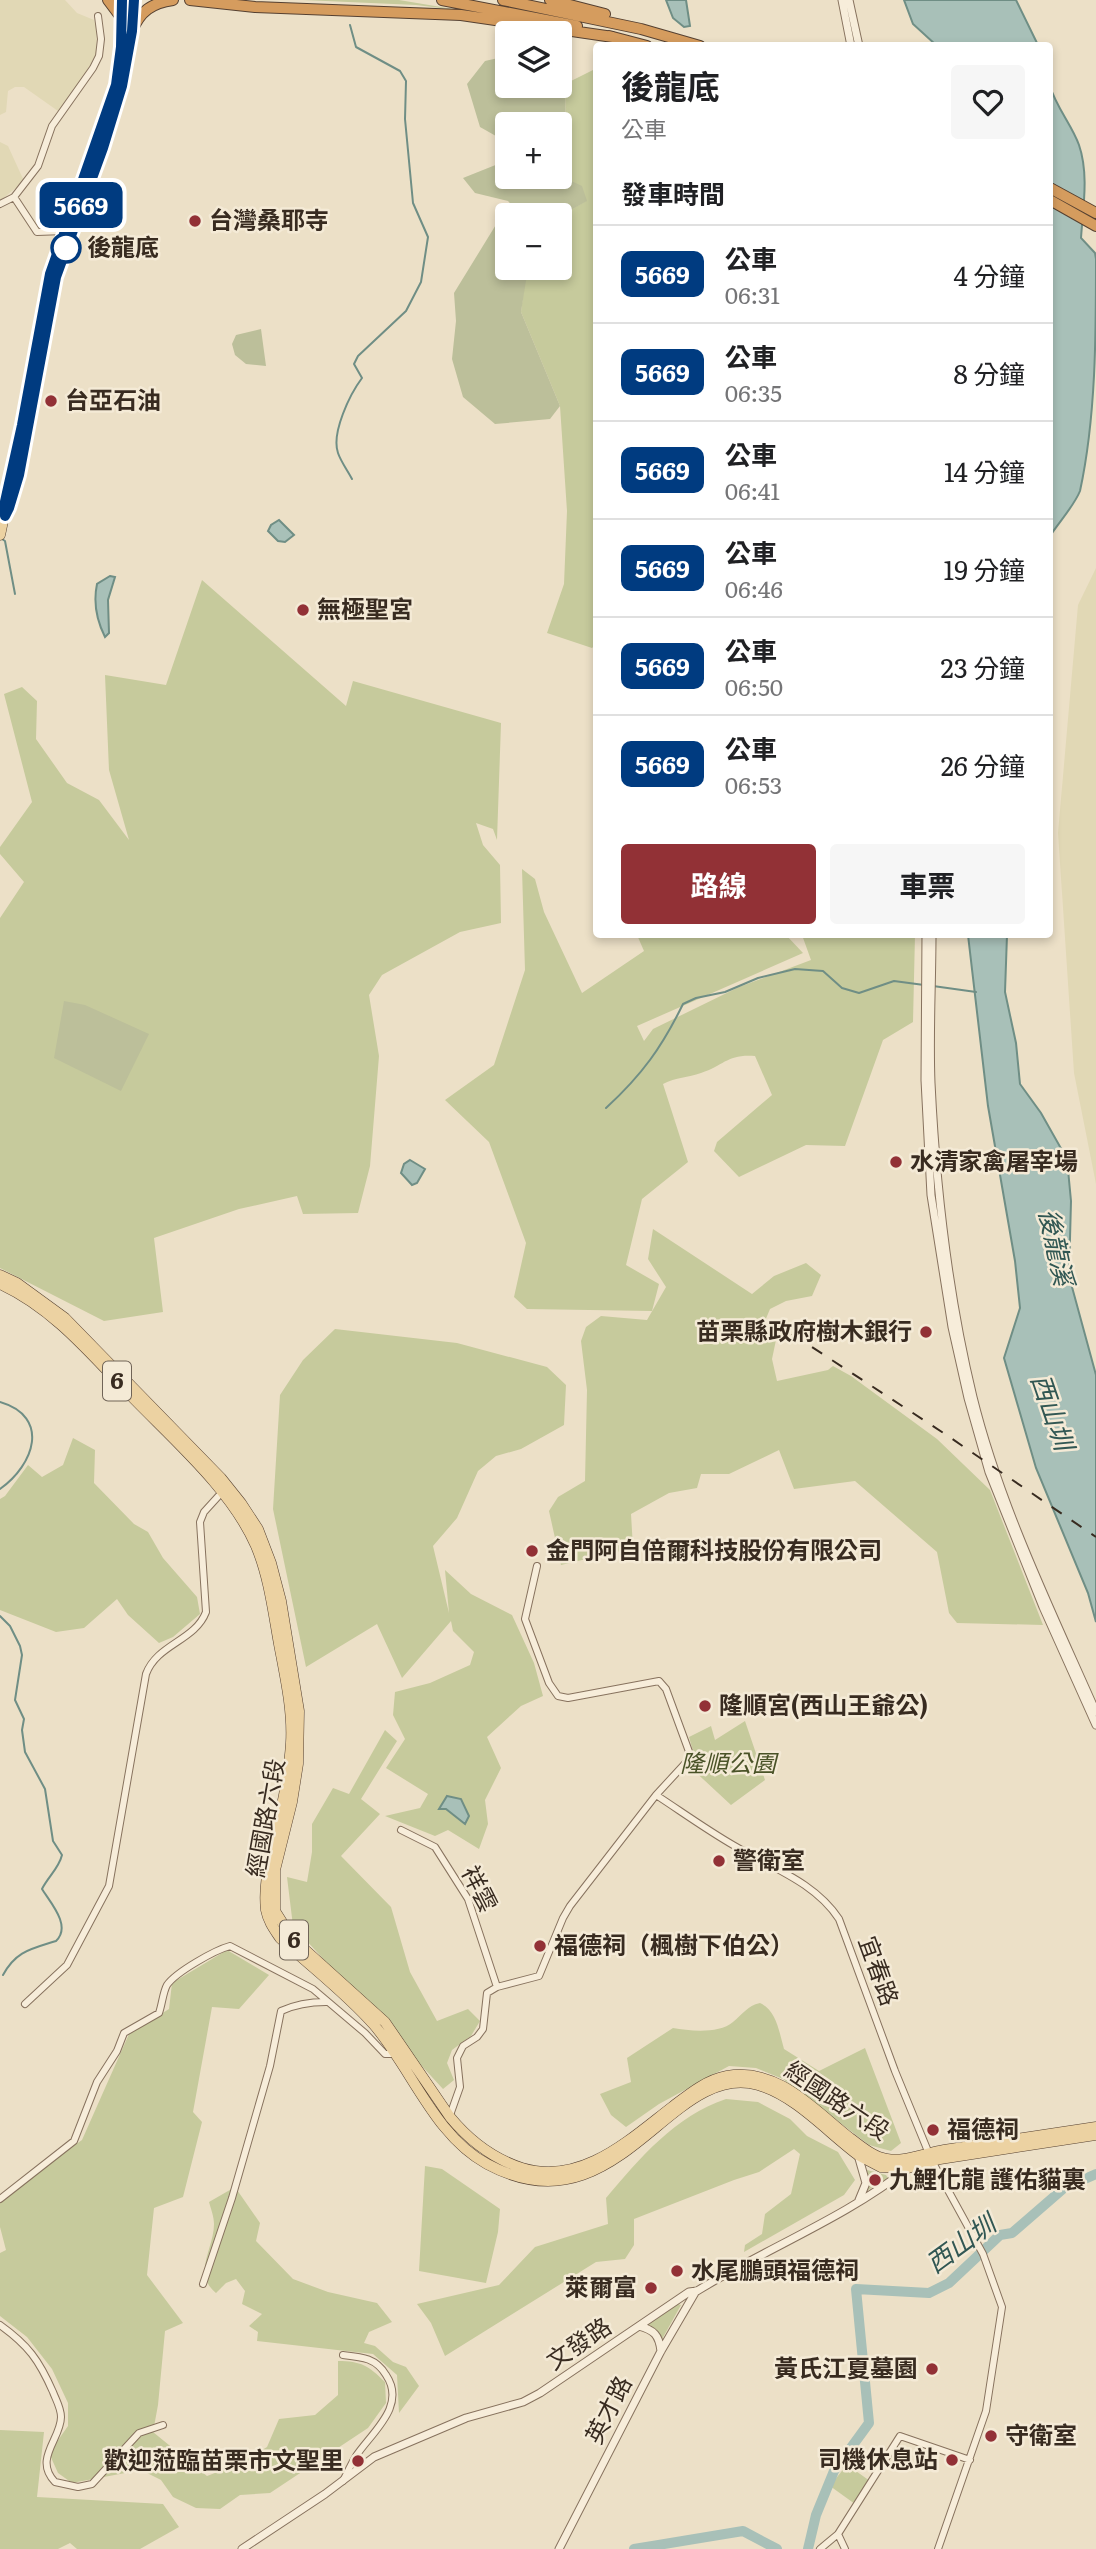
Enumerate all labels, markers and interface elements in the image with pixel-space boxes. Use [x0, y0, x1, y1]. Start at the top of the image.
map controls [495, 21, 572, 280]
button: layers [495, 21, 572, 98]
text: 後龍底 [621, 60, 720, 109]
button: heart [951, 65, 1025, 139]
text: 公車 [621, 111, 667, 145]
button: + [495, 112, 572, 189]
text: 發車時間 [621, 173, 725, 212]
line badge: 5669 [32, 182, 130, 228]
text: 5669 [54, 187, 108, 222]
place label: 台灣桑耶寺 [209, 201, 329, 236]
button: − [495, 203, 572, 280]
marker: 台灣桑耶寺 [187, 213, 203, 229]
place label: 後龍底 [87, 228, 159, 263]
marker: 後龍底 [51, 233, 81, 263]
text: 公車 [725, 238, 777, 277]
text: 4 分鐘 [953, 255, 1025, 294]
text: 5669 [635, 256, 690, 291]
text: 06:31 [725, 277, 780, 311]
text: 公車 [725, 336, 777, 375]
text: 8 分鐘 [953, 353, 1025, 392]
text: 5669 [635, 354, 690, 389]
text: 06:35 [725, 375, 782, 409]
place label: 台亞石油 [65, 381, 161, 416]
marker: 台亞石油 [43, 393, 59, 409]
text: 公車 [725, 434, 777, 473]
text: 14 分鐘 [944, 451, 1025, 490]
text: 5669 [635, 452, 690, 487]
text: 06:41 [725, 473, 780, 507]
text: 公車 [725, 532, 777, 571]
text: 19 分鐘 [944, 549, 1025, 588]
text: 5669 [635, 550, 690, 585]
text: 06:46 [725, 571, 783, 605]
place label: 無極聖宮 [317, 590, 413, 625]
marker: 無極聖宮 [295, 602, 311, 618]
text: 公車 [725, 630, 777, 669]
text: 23 分鐘 [941, 647, 1025, 686]
text: 5669 [635, 648, 690, 683]
text: 06:50 [725, 669, 783, 703]
text: 公車 [725, 728, 777, 767]
text: 26 分鐘 [941, 745, 1025, 784]
text: 5669 [635, 746, 690, 781]
text: 06:53 [725, 767, 782, 801]
button: 路線 [621, 844, 816, 924]
button: 車票 [830, 844, 1025, 924]
place label: 水清家禽屠宰場 [910, 1142, 1078, 1177]
marker: 水清家禽屠宰場 [888, 1154, 904, 1170]
water label: 後龍溪 [1031, 1204, 1086, 1293]
place label: 苗栗縣政府樹木銀行 [696, 1312, 912, 1347]
marker: 苗栗縣政府樹木銀行 [918, 1324, 934, 1340]
road number: 6 [103, 1362, 131, 1400]
water label: 西山圳 [1023, 1368, 1087, 1458]
place label: 金門阿自倍爾科技股份有限公司 [546, 1531, 882, 1566]
marker: 金門阿自倍爾科技股份有限公司 [524, 1543, 540, 1559]
place label: 隆順宮(西山王爺公) [719, 1686, 928, 1721]
marker: 隆順宮(西山王爺公) [697, 1698, 713, 1714]
park label: 隆順公園 [680, 1744, 779, 1779]
street label: 經國路六段 [236, 1755, 291, 1880]
place label: 警衛室 [733, 1841, 805, 1876]
marker: 警衛室 [711, 1853, 727, 1869]
street label: 祥雲 [455, 1859, 508, 1917]
road number: 6 [280, 1921, 308, 1960]
place label: 福德祠（楓樹下伯公） [554, 1926, 794, 1961]
street label: 宜春路 [852, 1930, 909, 2010]
marker: 福德祠（楓樹下伯公） [532, 1938, 548, 1954]
street label: 經國路六段 [779, 2051, 898, 2147]
place label: 福德祠 [947, 2110, 1019, 2145]
marker: 福德祠 [925, 2122, 941, 2138]
place label: 九鯉化龍 護佑貓裏 [889, 2160, 1086, 2195]
marker: 九鯉化龍 護佑貓裏 [867, 2172, 883, 2188]
water label: 西山圳 [917, 2201, 1006, 2281]
place label: 水尾鵬頭福德祠 [691, 2251, 859, 2286]
marker: 水尾鵬頭福德祠 [669, 2263, 685, 2279]
place label: 萊爾富 [565, 2268, 637, 2303]
marker: 萊爾富 [643, 2280, 659, 2296]
street label: 文發路 [538, 2307, 617, 2377]
place label: 黃氏江夏墓園 [774, 2349, 918, 2384]
marker: 黃氏江夏墓園 [924, 2361, 940, 2377]
street label: 英才路 [575, 2369, 639, 2449]
place label: 守衛室 [1005, 2416, 1077, 2451]
marker: 守衛室 [983, 2428, 999, 2444]
place label: 司機休息站 [818, 2440, 938, 2475]
place label: 歡迎蒞臨苗栗市文聖里 [104, 2441, 344, 2476]
marker: 司機休息站 [944, 2452, 960, 2468]
marker: 歡迎蒞臨苗栗市文聖里 [350, 2453, 366, 2469]

